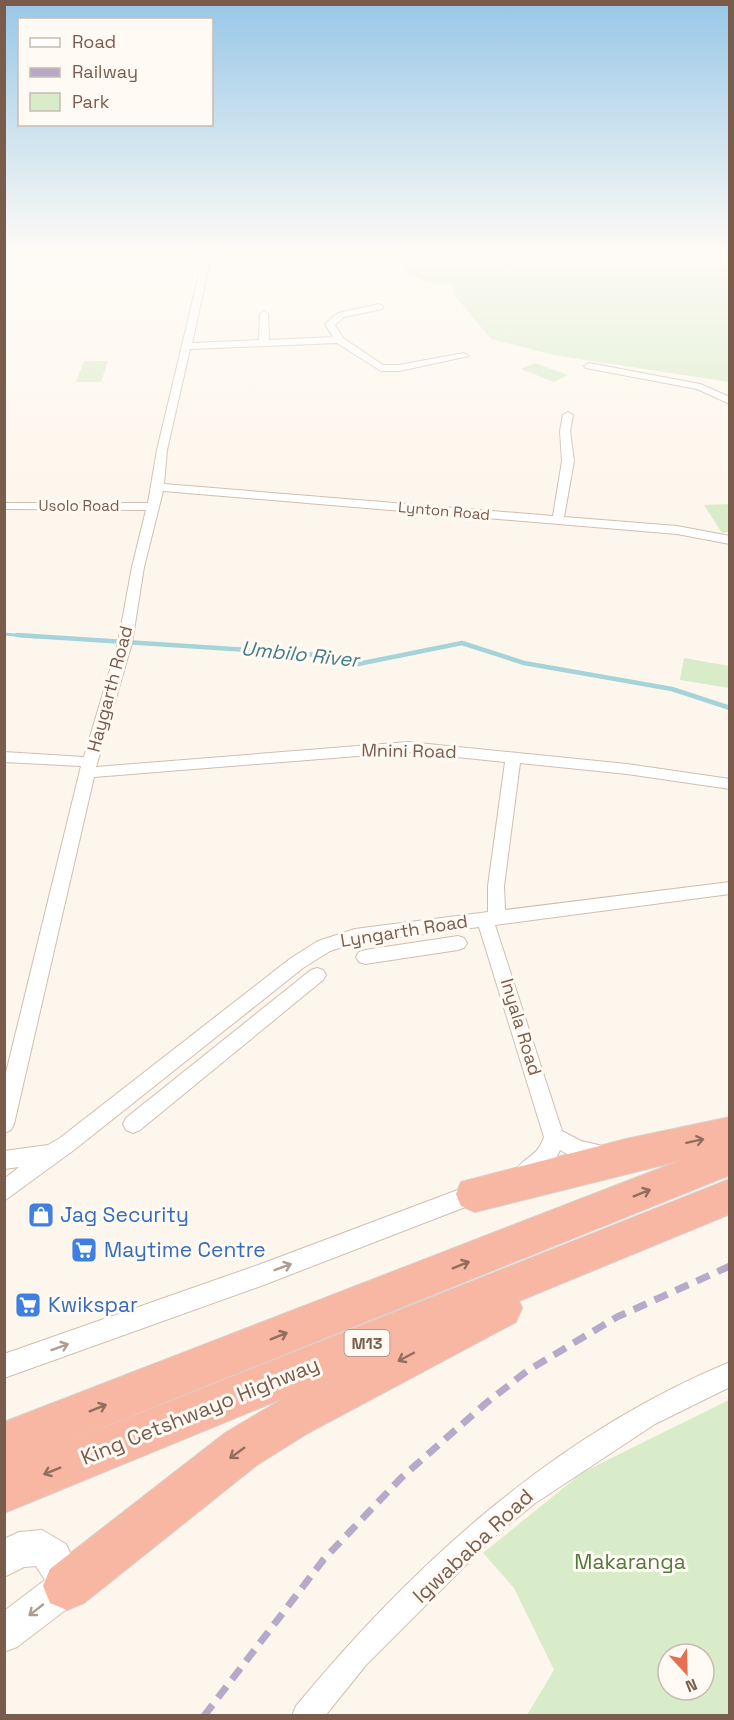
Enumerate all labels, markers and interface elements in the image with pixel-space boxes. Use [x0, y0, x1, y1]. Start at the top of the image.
legend [18, 18, 213, 126]
text: Road [72, 30, 116, 53]
text: Railway [72, 60, 138, 83]
text: Park [72, 90, 110, 113]
street label: Usolo Road [39, 496, 119, 515]
street label: Lynton Road [397, 497, 491, 524]
street label: Haygarth Road [82, 623, 137, 755]
water label: Umbilo River [240, 635, 362, 673]
street label: Mnini Road [361, 738, 457, 763]
street label: Lyngarth Road [339, 909, 469, 952]
street label: Inyala Road [496, 976, 547, 1078]
one-way arrow [686, 1134, 705, 1146]
one-way arrow [632, 1187, 651, 1198]
shop icon: Jag Security [26, 1200, 56, 1230]
place label: Jag Security [60, 1201, 189, 1228]
supermarket icon: Maytime Centre [69, 1235, 99, 1265]
place label: Maytime Centre [104, 1236, 266, 1263]
one-way arrow [451, 1259, 469, 1270]
one-way arrow [273, 1261, 292, 1272]
supermarket icon: Kwikspar [13, 1290, 43, 1320]
place label: Kwikspar [48, 1291, 138, 1318]
one-way arrow [269, 1330, 288, 1341]
road number: M13 [344, 1330, 389, 1356]
one-way arrow [50, 1340, 68, 1351]
street label: King Cetshwayo Highway [77, 1350, 323, 1471]
one-way arrow [397, 1351, 415, 1363]
one-way arrow [88, 1402, 107, 1413]
one-way arrow [229, 1446, 245, 1459]
one-way arrow [44, 1466, 62, 1477]
street label: Igwababa Road [407, 1483, 539, 1609]
park label: Makaranga [574, 1548, 686, 1575]
one-way arrow [28, 1603, 44, 1616]
north arrow [656, 1642, 716, 1702]
text: N [683, 1674, 700, 1697]

